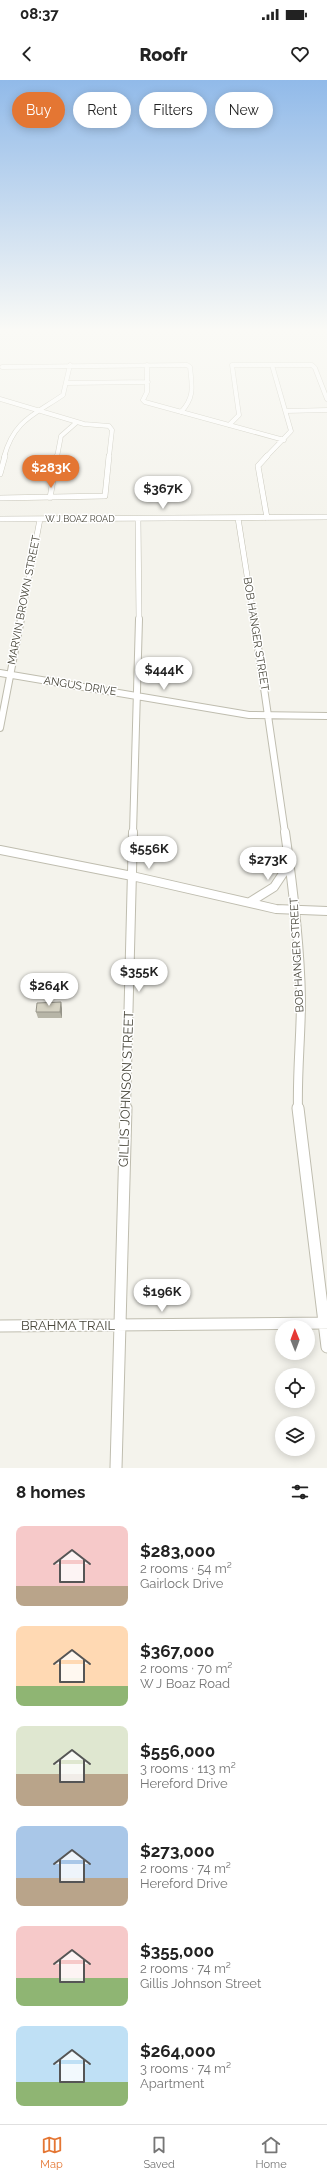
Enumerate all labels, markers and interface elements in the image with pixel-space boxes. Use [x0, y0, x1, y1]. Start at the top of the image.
text: 08:37 [20, 5, 59, 23]
icon: back [16, 43, 38, 65]
icon: heart [289, 43, 311, 65]
text: Roofr [140, 44, 187, 65]
chip: Buy [12, 92, 65, 128]
chip: Rent [73, 92, 131, 128]
chip: Filters [139, 92, 207, 128]
chip: New [215, 92, 273, 128]
pin: $283K [23, 455, 79, 489]
text: $283K [31, 460, 71, 475]
pin: $367K [135, 476, 191, 510]
text: $367K [143, 481, 183, 496]
street label: W J BOAZ ROAD [45, 514, 115, 524]
street label: MARVIN BROWN STREET [5, 534, 43, 666]
street label: BOB HANGER STREET [241, 576, 271, 692]
pin: $444K [136, 657, 192, 691]
text: $444K [144, 662, 184, 677]
street label: ANGUS DRIVE [43, 674, 118, 698]
pin: $556K [121, 836, 177, 870]
text: $556K [129, 841, 169, 856]
pin: $273K [240, 847, 296, 881]
text: $273K [249, 852, 287, 867]
street label: BOB HANGER STREET [287, 897, 307, 1013]
pin: $355K [111, 959, 167, 993]
text: $355K [120, 964, 158, 979]
pin: $264K [21, 973, 77, 1007]
text: $264K [29, 978, 69, 993]
street label: GILLIS JOHNSON STREET [116, 1010, 136, 1167]
pin: $196K [134, 1279, 190, 1313]
text: $196K [143, 1284, 181, 1299]
street label: BRAHMA TRAIL [21, 1318, 116, 1333]
north arrow [275, 1320, 315, 1360]
map controls [275, 1320, 315, 1456]
button: locate [275, 1368, 315, 1408]
button: layers [275, 1416, 315, 1456]
icon: filters [289, 1481, 311, 1503]
text: 8 homes [16, 1482, 85, 1502]
text: $283,000 [140, 1541, 215, 1561]
icon: home [48, 1542, 96, 1590]
text: 2 rooms · 54 m² [140, 1561, 232, 1576]
text: Gairlock Drive [140, 1576, 223, 1591]
text: $367,000 [140, 1641, 214, 1661]
icon: home [48, 1642, 96, 1690]
text: 2 rooms · 70 m² [140, 1661, 232, 1676]
text: W J Boaz Road [140, 1676, 230, 1691]
text: $556,000 [140, 1741, 215, 1761]
icon: home [48, 1742, 96, 1790]
text: 3 rooms · 113 m² [140, 1761, 236, 1776]
text: Hereford Drive [140, 1776, 228, 1791]
text: $273,000 [140, 1841, 215, 1861]
icon: home [48, 1842, 96, 1890]
text: 2 rooms · 74 m² [140, 1861, 231, 1876]
text: Hereford Drive [140, 1876, 228, 1891]
text: $355,000 [140, 1941, 214, 1961]
icon: home [48, 1942, 96, 1990]
text: 2 rooms · 74 m² [140, 1961, 231, 1976]
text: Gillis Johnson Street [140, 1976, 261, 1991]
text: $264,000 [140, 2041, 216, 2061]
icon: home [48, 2042, 96, 2090]
text: 3 rooms · 74 m² [140, 2061, 231, 2076]
text: Apartment [140, 2076, 204, 2091]
tab: Map [40, 2134, 63, 2171]
tab: Saved [143, 2134, 175, 2171]
tab: Home [256, 2134, 287, 2171]

